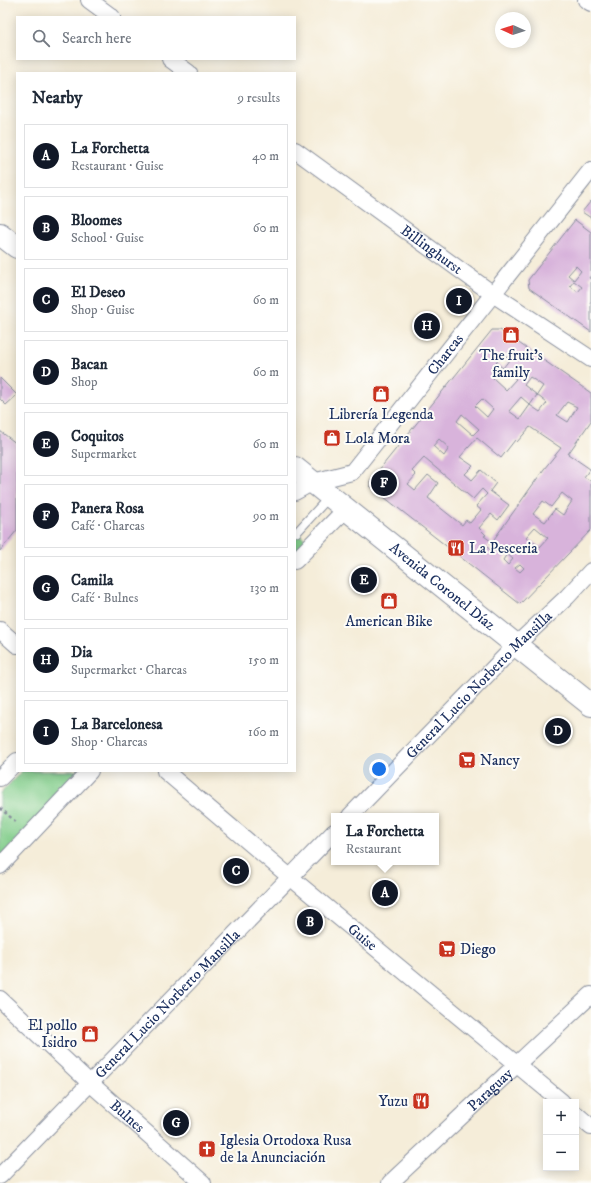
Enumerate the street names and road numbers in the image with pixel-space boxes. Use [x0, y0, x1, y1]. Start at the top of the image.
street label: Billinghurst [397, 221, 466, 279]
street label: Charcas [423, 330, 468, 379]
street label: Avenida Coronel Díaz [385, 538, 500, 635]
street label: General Lucio Norberto Mansilla [402, 607, 557, 763]
street label: Guise [343, 920, 381, 955]
street label: General Lucio Norberto Mansilla [91, 925, 245, 1083]
street label: Paraguay [464, 1063, 518, 1116]
street label: Bulnes [106, 1096, 148, 1137]

